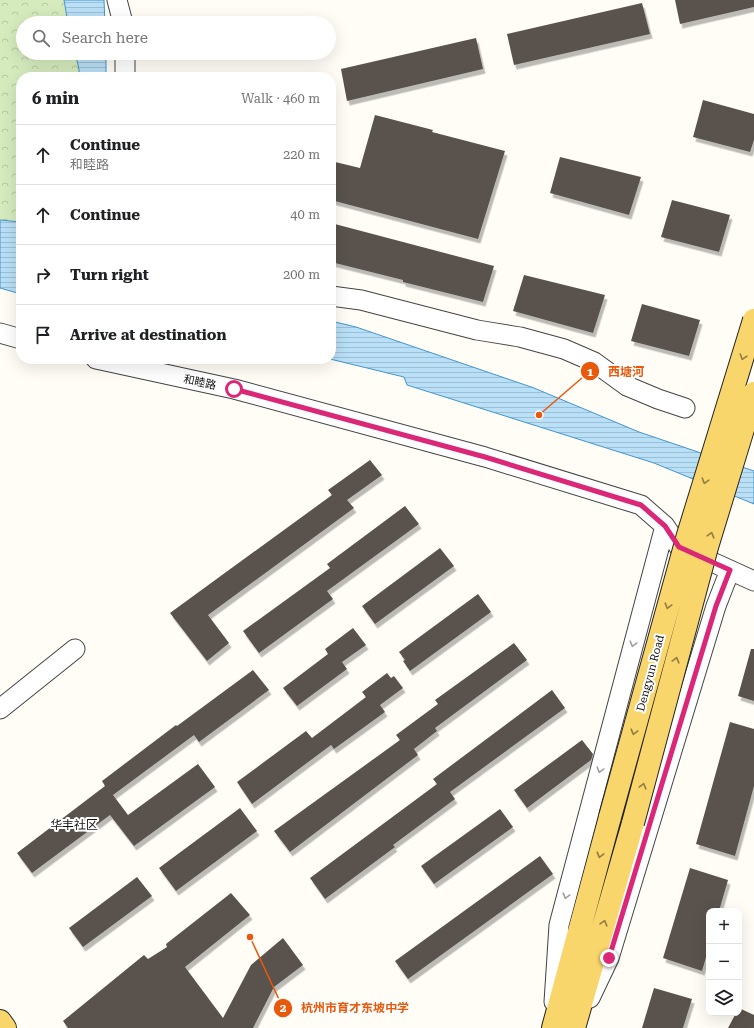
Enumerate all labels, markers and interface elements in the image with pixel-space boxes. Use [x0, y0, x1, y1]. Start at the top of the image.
search box [16, 16, 336, 60]
icon: search [30, 27, 52, 49]
text: Search here [62, 29, 148, 47]
text: 6 min [32, 88, 79, 108]
text: Walk · 460 m [241, 91, 320, 106]
text: Continue [70, 136, 140, 154]
icon: ahead [32, 144, 54, 166]
text: 220 m [283, 147, 320, 162]
text: 和睦路 [70, 157, 109, 172]
icon: ahead [32, 204, 54, 226]
text: Continue [70, 206, 140, 224]
text: 40 m [290, 207, 320, 222]
icon: right [32, 264, 54, 286]
text: Turn right [70, 266, 149, 284]
text: 200 m [283, 267, 320, 282]
icon: arrive [32, 324, 54, 346]
text: Arrive at destination [70, 326, 226, 344]
one-way arrow [739, 353, 748, 360]
callout: 西塘河 [580, 359, 652, 383]
text: 1 [587, 365, 594, 379]
text: 西塘河 [608, 365, 644, 379]
street label: 和睦路 [182, 373, 217, 392]
route start [225, 380, 243, 398]
one-way arrow [701, 478, 709, 485]
one-way arrow [706, 531, 715, 538]
one-way arrow [664, 602, 673, 609]
street label: Dengyun Road [634, 634, 667, 713]
one-way arrow [629, 641, 638, 648]
one-way arrow [672, 657, 680, 663]
one-way arrow [630, 728, 638, 735]
one-way arrow [596, 767, 604, 773]
one-way arrow [638, 782, 647, 789]
district label: 华丰社区 [50, 818, 98, 832]
one-way arrow [596, 851, 605, 858]
one-way arrow [563, 893, 571, 899]
map controls [706, 908, 742, 1016]
button: + [706, 908, 742, 944]
one-way arrow [599, 920, 608, 927]
button: − [706, 944, 742, 980]
route end [600, 949, 618, 967]
button: layers [706, 980, 742, 1016]
callout: 杭州市育才东坡中学 [273, 996, 417, 1020]
text: 2 [280, 1001, 287, 1015]
text: 杭州市育才东坡中学 [301, 1001, 409, 1015]

